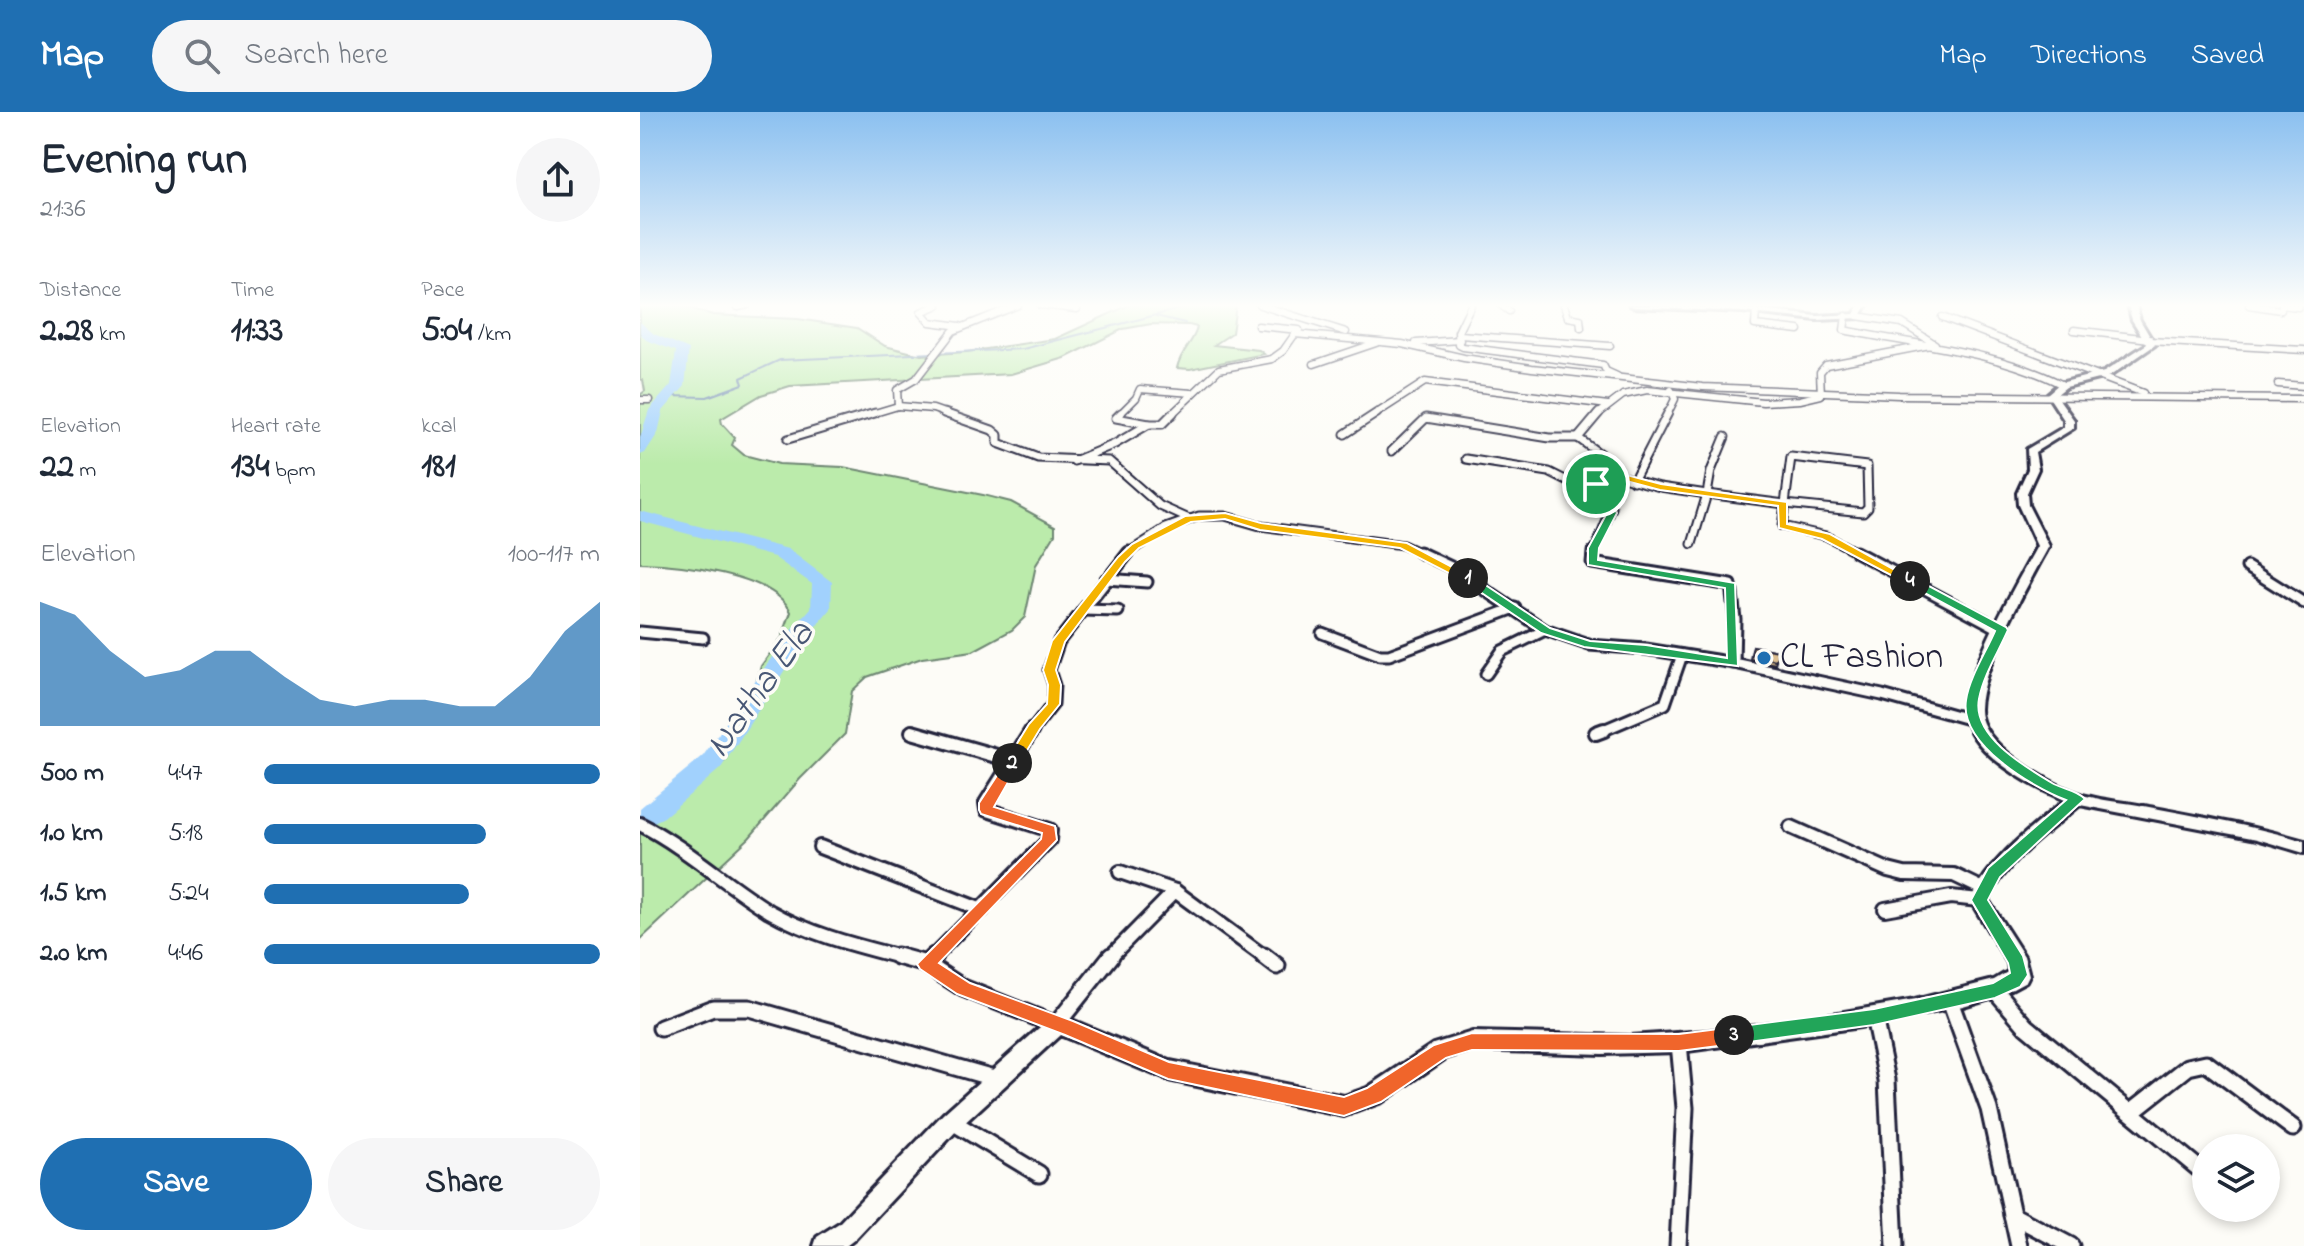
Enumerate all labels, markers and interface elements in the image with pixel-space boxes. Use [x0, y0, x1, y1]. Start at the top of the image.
search box [152, 20, 712, 92]
text: Map [40, 28, 104, 84]
icon: search [180, 34, 224, 78]
text: Search here [244, 34, 388, 78]
text: Map [1939, 36, 1987, 77]
text: Directions [2031, 36, 2147, 77]
text: Saved [2191, 36, 2264, 77]
text: Evening run [40, 129, 247, 193]
button: share [516, 138, 600, 222]
text: 21:36 [40, 191, 86, 229]
text: Distance [40, 275, 121, 307]
text: Time [231, 275, 274, 307]
text: Pace [421, 275, 464, 307]
text: 2.28 [40, 307, 93, 357]
text: 11:33 [231, 307, 283, 357]
text: 5:04 [421, 307, 472, 357]
text: km [93, 319, 126, 351]
text: /km [472, 319, 511, 351]
text: Elevation [40, 411, 121, 443]
text: Heart rate [231, 411, 321, 443]
text: kcal [421, 411, 456, 443]
text: 22 [40, 443, 74, 493]
text: 134 [231, 443, 270, 493]
text: 181 [421, 443, 456, 493]
pin [1562, 450, 1630, 518]
text: m [74, 455, 96, 487]
text: bpm [270, 455, 316, 487]
icon: arrive [1574, 462, 1618, 506]
text: Elevation [40, 536, 136, 574]
text: 100–117 m [508, 536, 600, 574]
pin: 1 [1448, 558, 1488, 598]
pin: 4 [1890, 561, 1930, 601]
text: 1 [1465, 562, 1472, 594]
text: 4 [1905, 565, 1915, 597]
water label: Natha Ela [692, 610, 830, 770]
place label: CL Fashion [1780, 632, 1943, 685]
marker: CL Fashion [1755, 649, 1773, 667]
pin: 2 [992, 743, 1032, 783]
text: 2 [1007, 747, 1017, 779]
text: 500 m [40, 755, 104, 793]
text: 4:47 [168, 755, 202, 793]
text: 1.0 km [40, 815, 103, 853]
text: 5:18 [168, 815, 203, 853]
text: 1.5 km [40, 875, 107, 913]
text: 5:24 [168, 875, 209, 913]
text: 2.0 km [40, 935, 108, 973]
text: 4:46 [168, 935, 203, 973]
pin: 3 [1714, 1015, 1754, 1055]
text: 3 [1729, 1019, 1739, 1051]
map controls [2192, 1134, 2280, 1222]
button: layers [2192, 1134, 2280, 1222]
button: Save [40, 1138, 312, 1230]
button: Share [328, 1138, 600, 1230]

